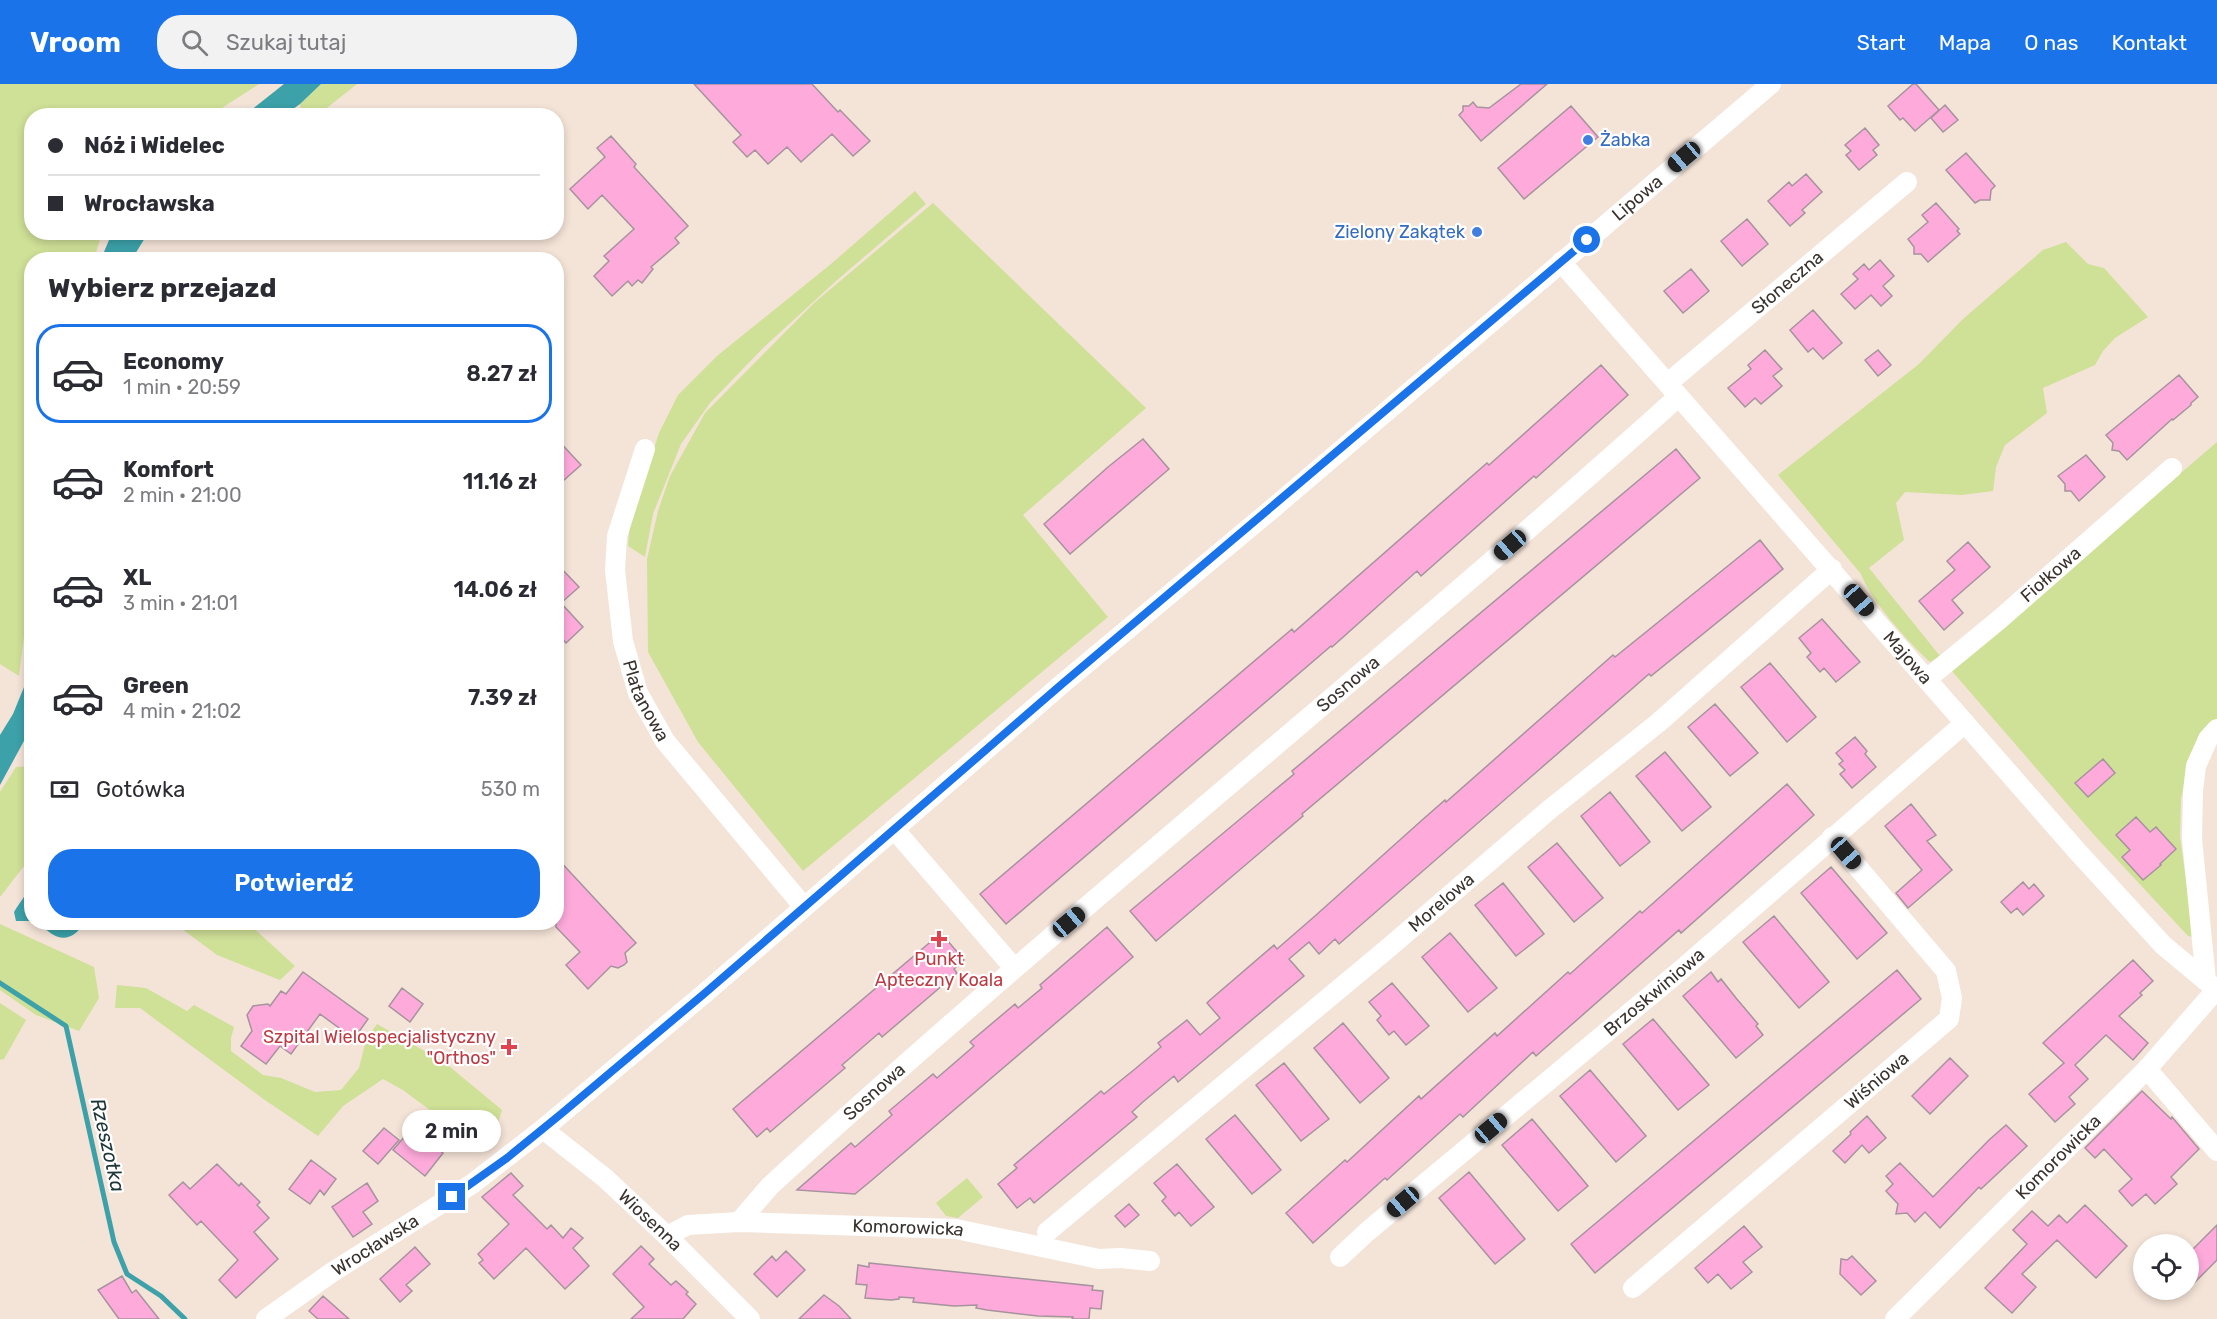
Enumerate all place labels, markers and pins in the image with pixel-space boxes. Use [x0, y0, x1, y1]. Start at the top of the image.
place label: Żabka [1600, 129, 1651, 151]
marker: Żabka [1581, 133, 1595, 147]
place label: Zielony Zakątek [1334, 221, 1466, 243]
marker: Zielony Zakątek [1470, 225, 1484, 239]
marker: Punkt Apteczny Koala [932, 932, 946, 946]
place label: Punkt Apteczny Koala [875, 948, 1003, 991]
place label: Szpital Wielospecjalistyczny "Orthos" [263, 1026, 496, 1069]
marker: Szpital Wielospecjalistyczny "Orthos" [500, 1038, 518, 1056]

